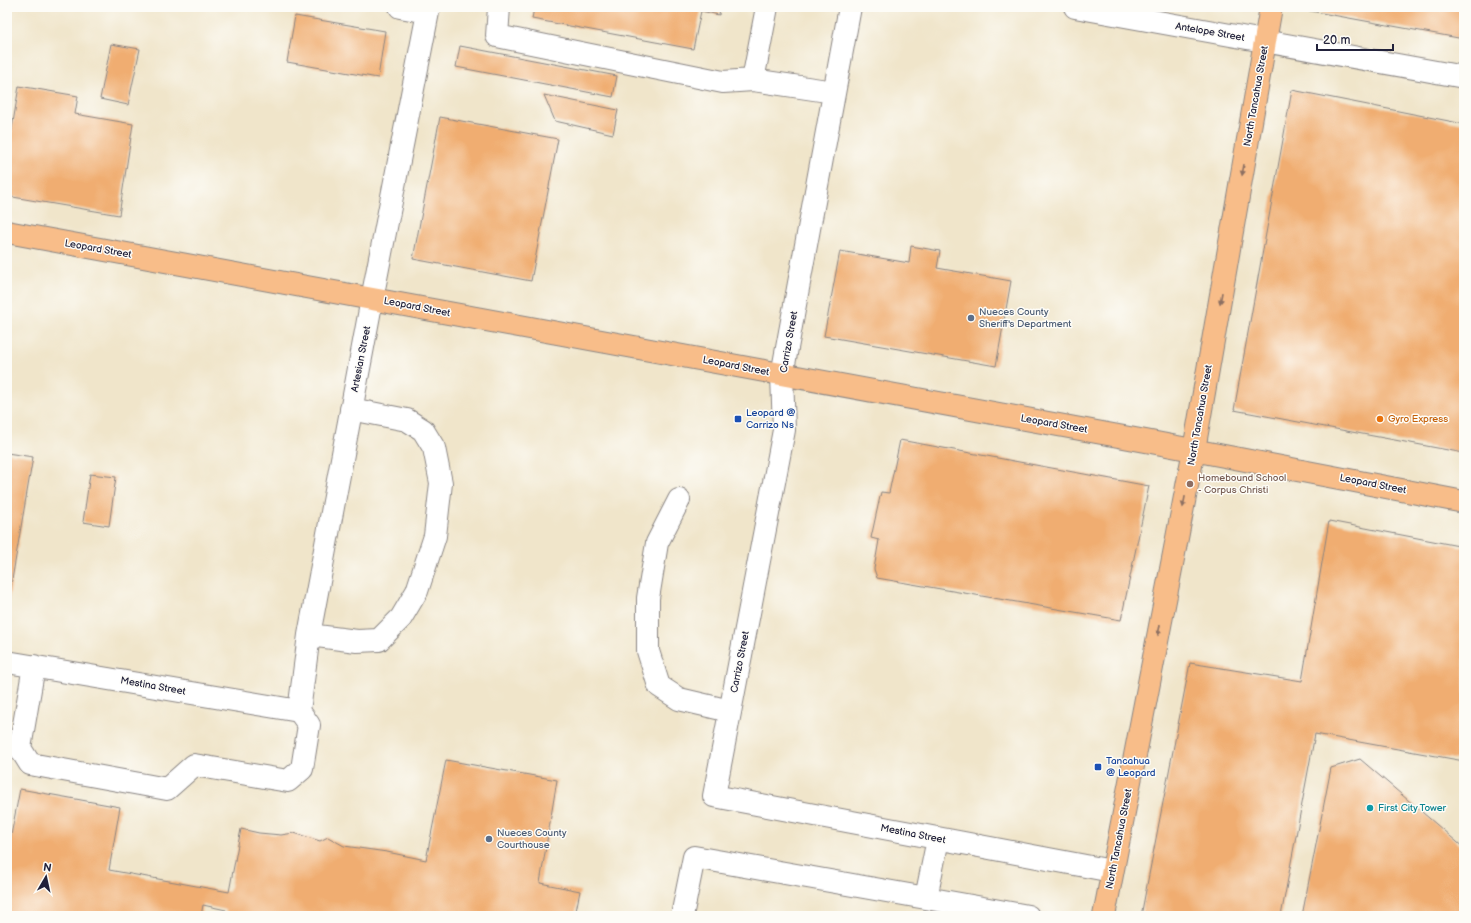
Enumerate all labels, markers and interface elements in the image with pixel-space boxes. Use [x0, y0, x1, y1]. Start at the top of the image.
street label: Antelope Street [1174, 20, 1246, 44]
scale bar [1317, 26, 1393, 52]
text: 20 m [1323, 33, 1350, 48]
street label: North Tancahua Street [1241, 45, 1271, 147]
one-way arrow [1240, 163, 1246, 176]
street label: Leopard Street [64, 237, 132, 261]
one-way arrow [1217, 292, 1223, 304]
street label: Leopard Street [383, 295, 451, 319]
place label: Nueces County Sheriff's Department [979, 306, 1071, 330]
street label: Carrizo Street [778, 310, 800, 374]
marker: Nueces County Sheriff's Department [966, 313, 976, 323]
street label: Artesian Street [349, 325, 373, 393]
street label: Leopard Street [702, 354, 770, 378]
street label: North Tancahua Street [1185, 364, 1215, 466]
place label: Leopard @ Carrizo Ns [746, 407, 796, 431]
street label: Leopard Street [1020, 412, 1088, 436]
place label: Gyro Express [1388, 413, 1448, 425]
marker: Leopard @ Carrizo Ns [733, 414, 743, 424]
marker: Gyro Express [1375, 414, 1385, 424]
place label: Homebound School - Corpus Christi [1198, 472, 1286, 496]
street label: Leopard Street [1339, 472, 1407, 496]
marker: Homebound School - Corpus Christi [1185, 479, 1195, 489]
one-way arrow [1181, 496, 1187, 508]
one-way arrow [1156, 624, 1162, 636]
street label: Carrizo Street [728, 630, 752, 694]
street label: Mestina Street [119, 674, 187, 698]
place label: Tancahua @ Leopard [1106, 755, 1156, 779]
marker: Tancahua @ Leopard [1093, 762, 1103, 772]
street label: North Tancahua Street [1103, 788, 1135, 890]
place label: First City Tower [1378, 802, 1447, 814]
marker: First City Tower [1365, 803, 1375, 813]
street label: Mestina Street [879, 822, 947, 846]
place label: Nueces County Courthouse [497, 827, 567, 851]
marker: Nueces County Courthouse [484, 834, 494, 844]
north arrow [26, 857, 66, 897]
text: N [42, 861, 53, 875]

